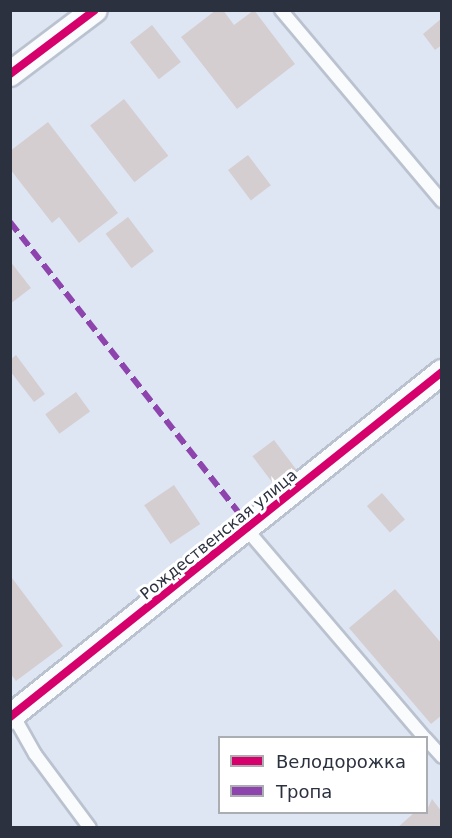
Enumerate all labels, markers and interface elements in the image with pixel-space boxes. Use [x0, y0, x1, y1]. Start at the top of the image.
street label: Рождественская улица [137, 466, 301, 604]
legend [218, 736, 428, 814]
text: Велодорожка [276, 751, 406, 772]
text: Тропа [276, 781, 332, 802]

